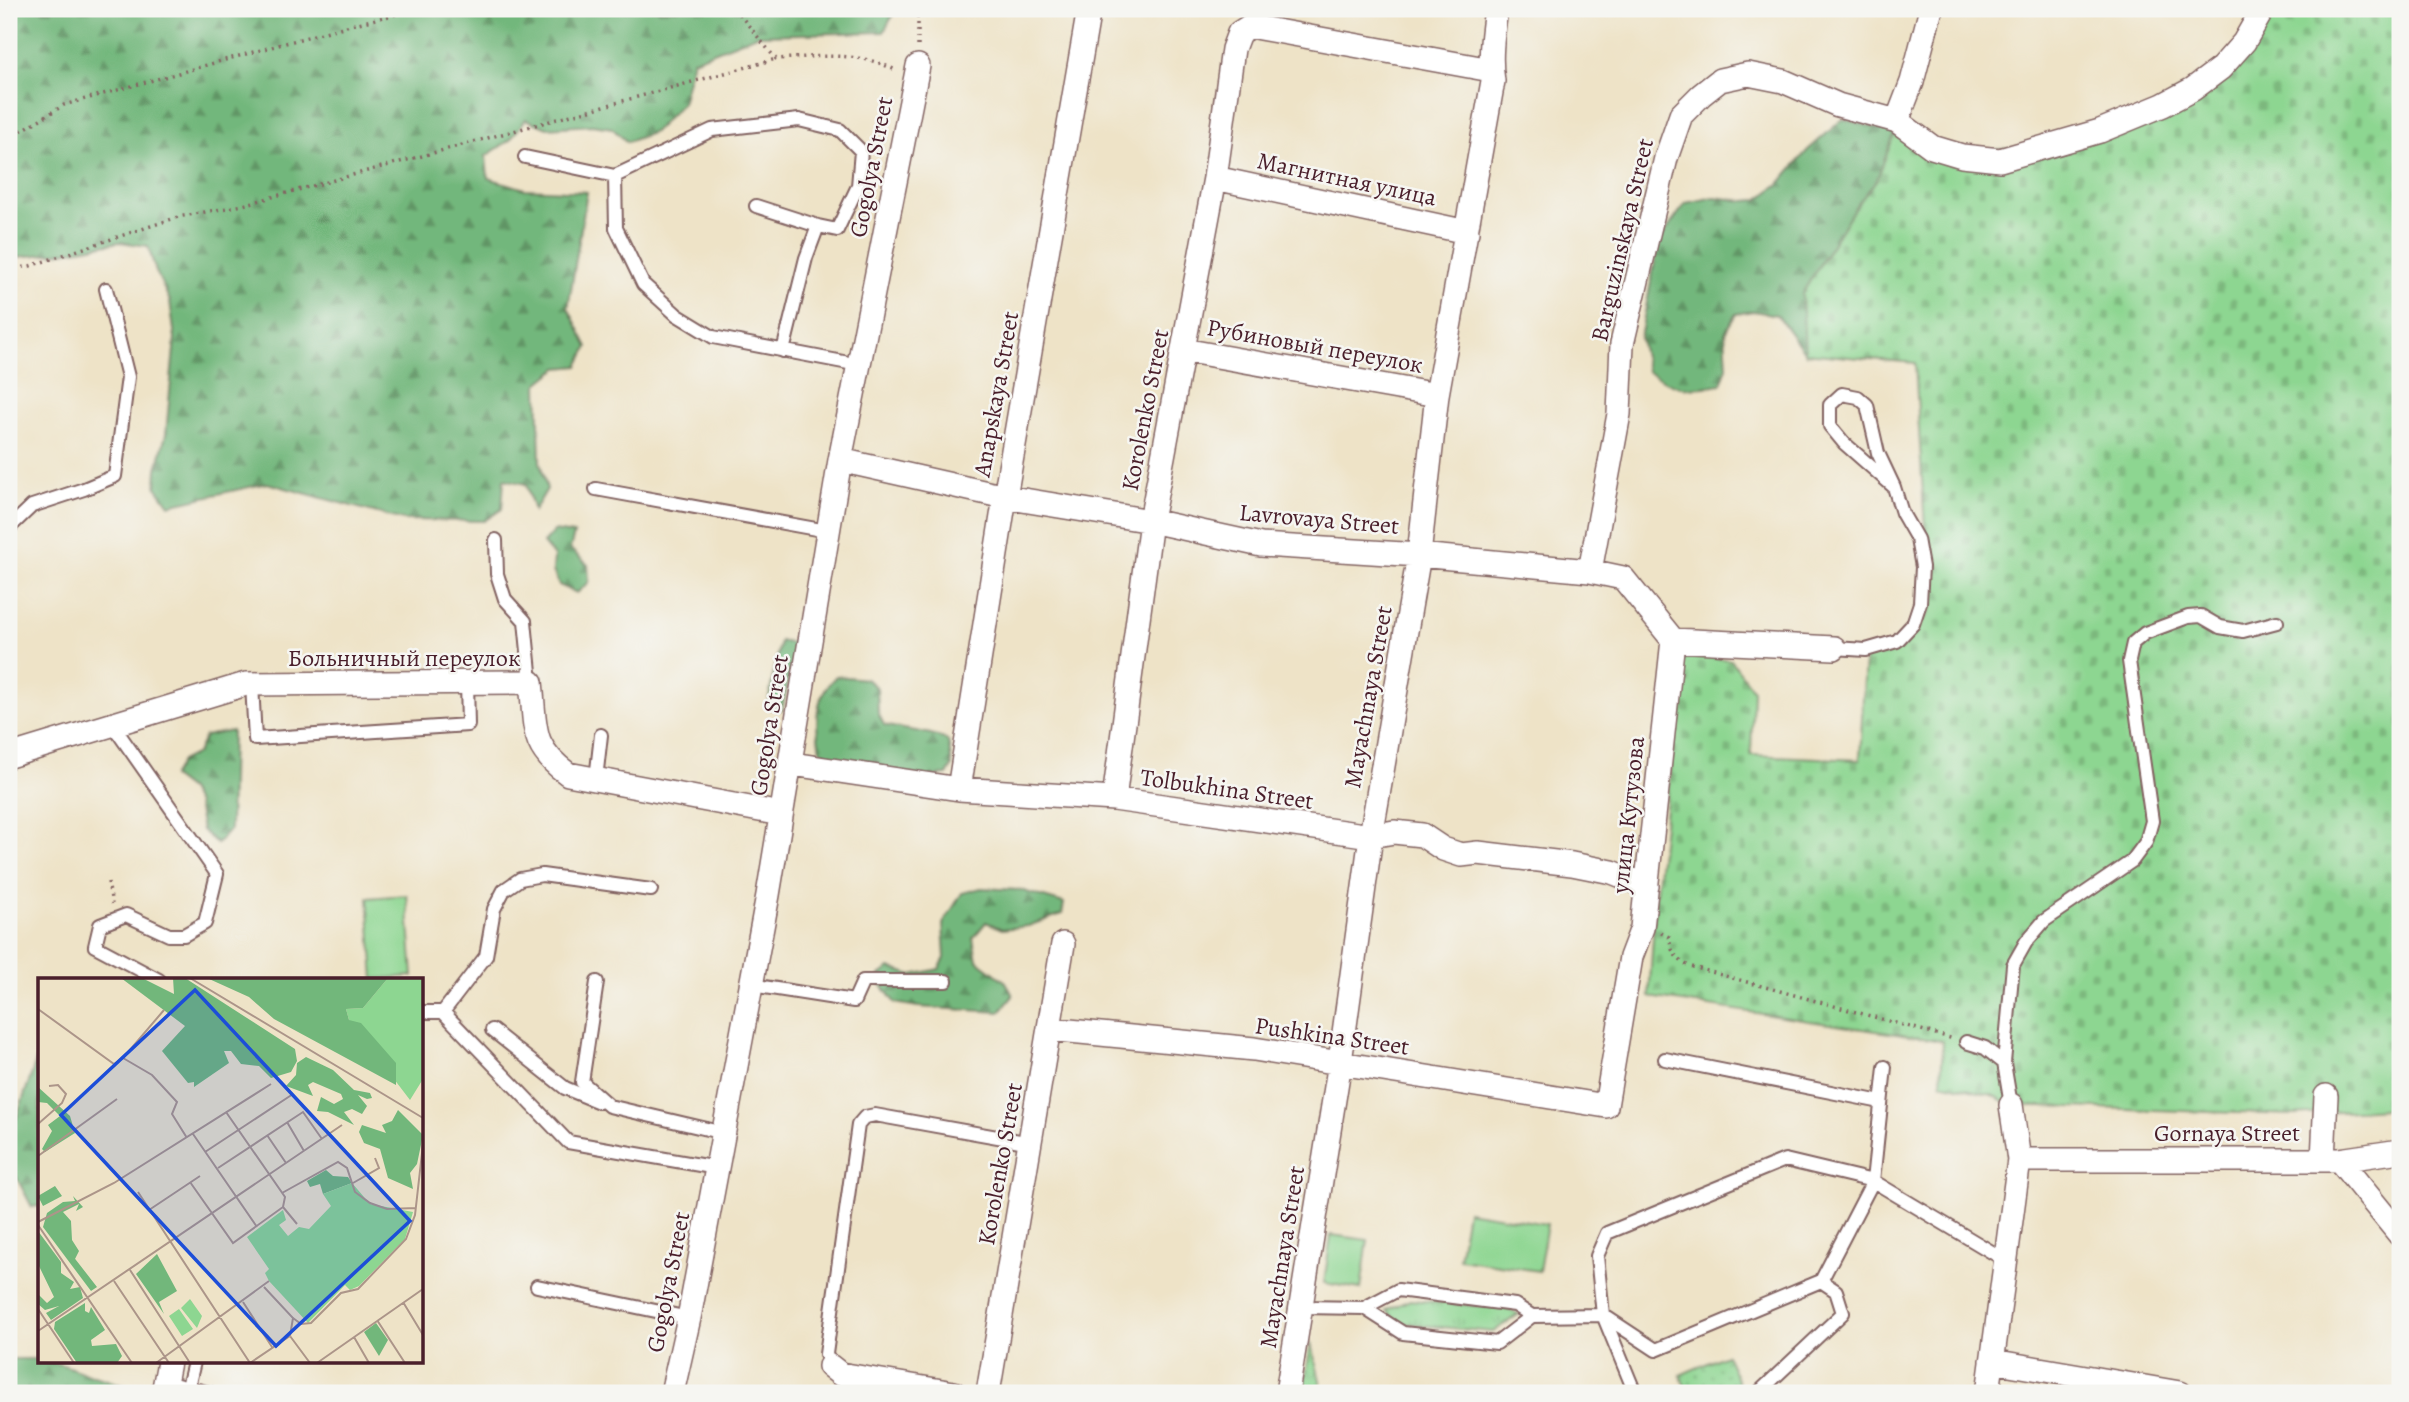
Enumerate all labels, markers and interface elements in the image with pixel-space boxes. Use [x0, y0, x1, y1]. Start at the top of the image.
street label: Gogolya Street [842, 94, 900, 240]
street label: Barguzinskaya Street [1583, 135, 1661, 345]
street label: Магнитная улица [1254, 144, 1440, 214]
street label: Anapskaya Street [966, 309, 1026, 480]
street label: Рубиновый переулок [1204, 311, 1426, 381]
street label: Korolenko Street [1114, 326, 1176, 494]
street label: Lavrovaya Street [1238, 496, 1400, 542]
street label: Mayachnaya Street [1336, 603, 1400, 791]
street label: Больничный переулок [288, 642, 520, 674]
street label: Gogolya Street [742, 652, 796, 798]
street label: улица Кутузова [1604, 735, 1652, 896]
street label: Tolbukhina Street [1138, 761, 1316, 817]
inset map [38, 978, 424, 1364]
street label: Pushkina Street [1253, 1009, 1411, 1063]
street label: Korolenko Street [970, 1080, 1030, 1248]
street label: Gornaya Street [2154, 1117, 2300, 1149]
street label: Mayachnaya Street [1252, 1163, 1312, 1351]
street label: Gogolya Street [639, 1209, 697, 1355]

